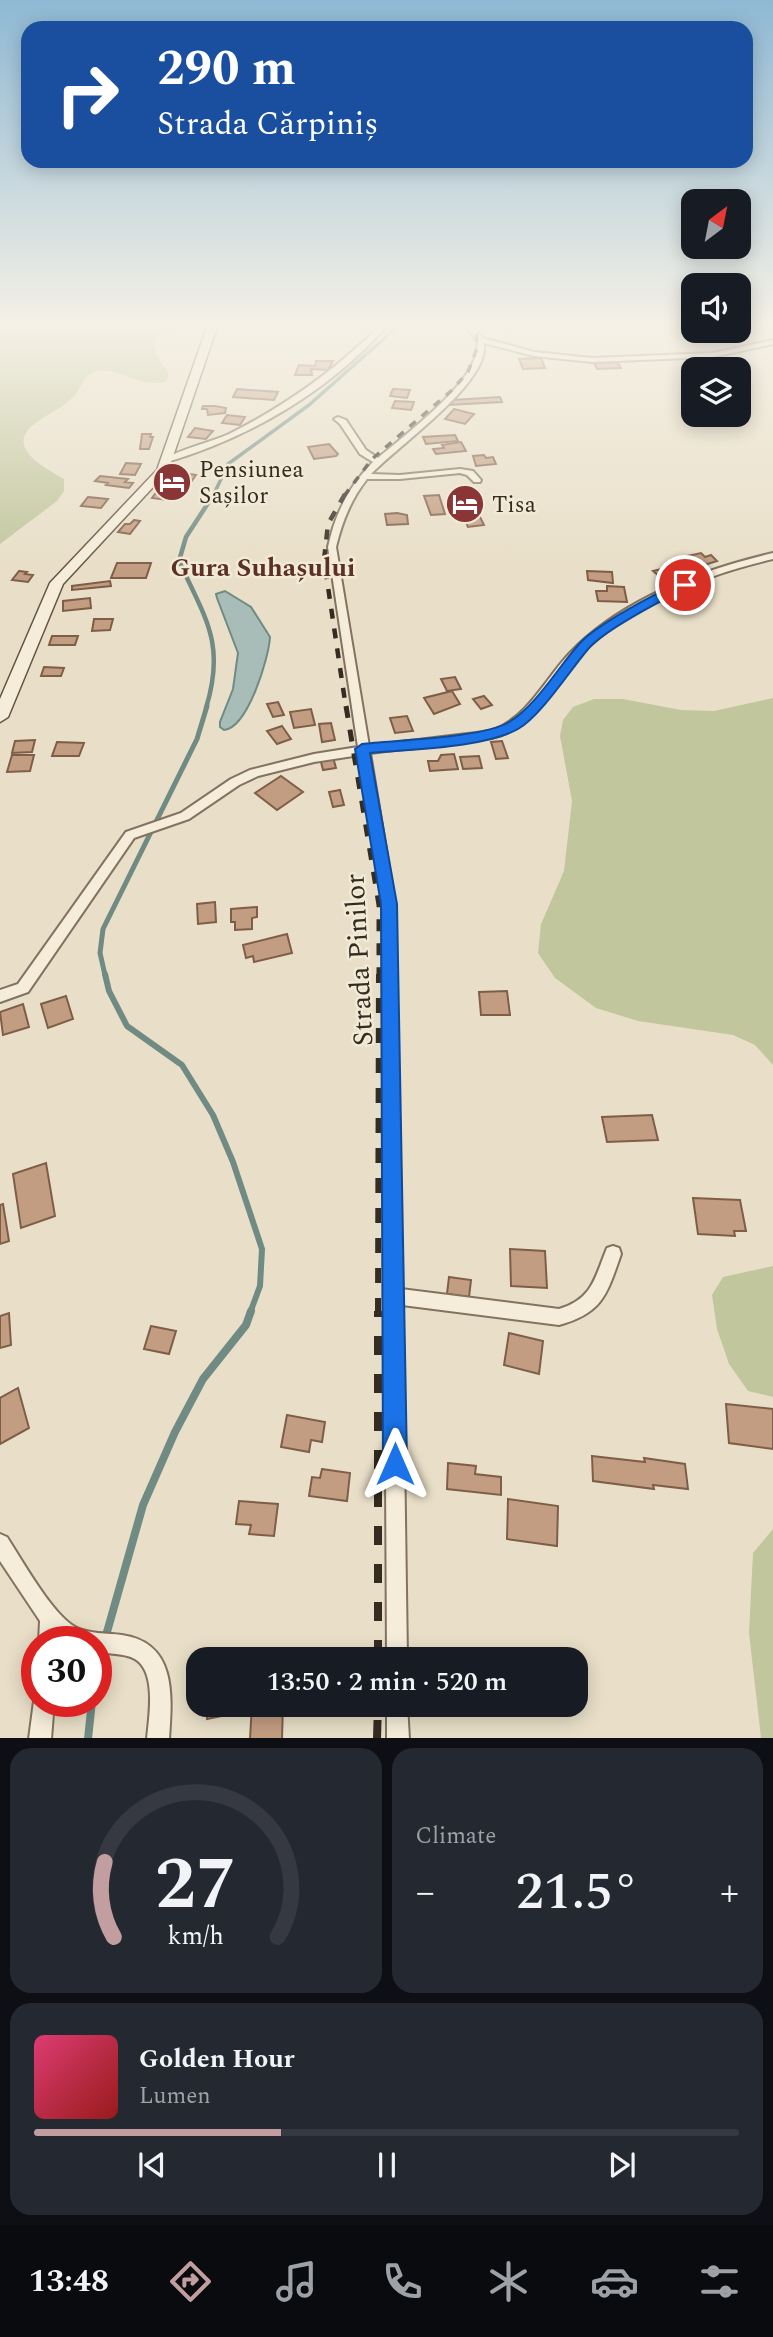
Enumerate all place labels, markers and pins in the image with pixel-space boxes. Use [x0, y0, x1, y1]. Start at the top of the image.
place label: Pensiunea Sașilor [199, 453, 304, 514]
hotel icon: Pensiunea Sașilor [151, 461, 193, 503]
hotel icon: Tisa [444, 483, 486, 525]
place label: Tisa [492, 488, 536, 523]
pin [655, 555, 715, 615]

